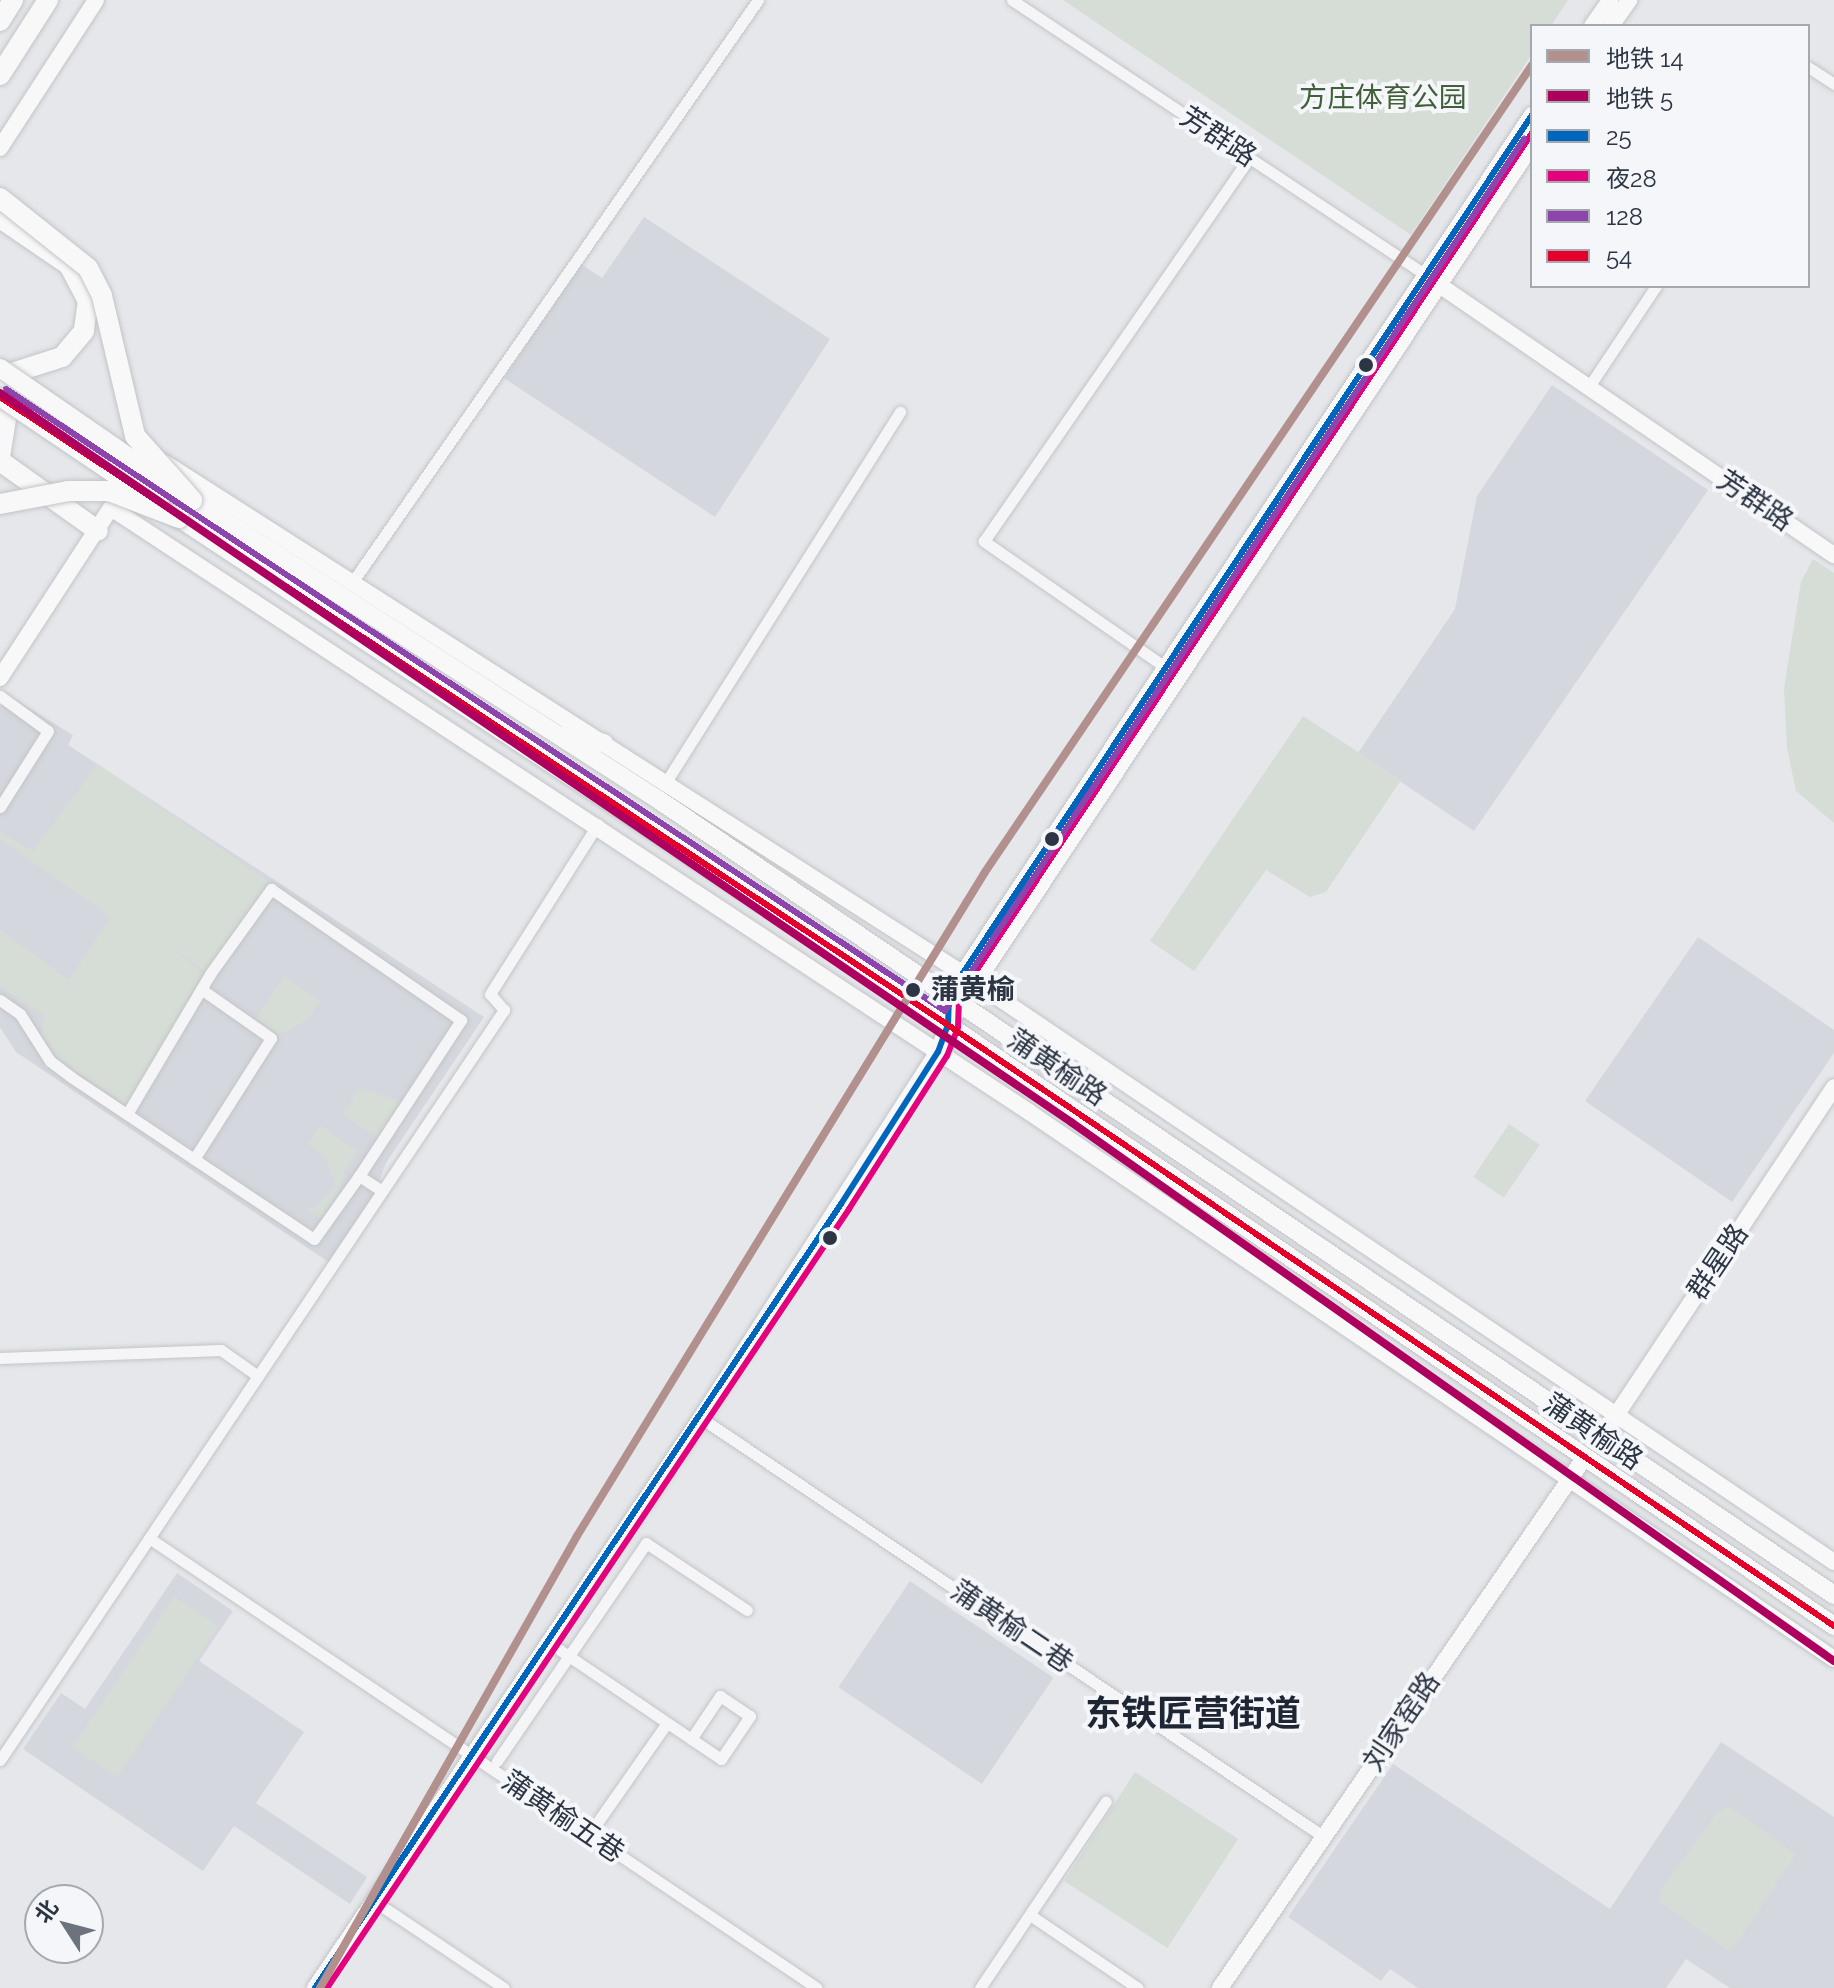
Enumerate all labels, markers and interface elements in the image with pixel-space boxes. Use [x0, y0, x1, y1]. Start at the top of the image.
legend [1530, 24, 1810, 288]
text: 地铁 14 [1606, 44, 1684, 73]
park label: 方庄体育公园 [1299, 81, 1467, 115]
text: 地铁 5 [1606, 84, 1673, 113]
street label: 芳群路 [1174, 100, 1262, 174]
text: 25 [1606, 122, 1632, 151]
text: 夜28 [1606, 164, 1657, 193]
text: 128 [1606, 202, 1643, 231]
text: 54 [1606, 242, 1632, 271]
unlabelled marker [1358, 357, 1374, 373]
street label: 芳群路 [1711, 464, 1799, 538]
unlabelled marker [1044, 831, 1060, 847]
place label: 蒲黄榆 [931, 973, 1015, 1007]
marker: 蒲黄榆 [902, 979, 924, 1001]
street label: 蒲黄榆路 [1001, 1023, 1113, 1113]
street label: 群星路 [1681, 1218, 1755, 1306]
unlabelled marker [822, 1230, 838, 1246]
street label: 蒲黄榆路 [1537, 1387, 1649, 1477]
street label: 蒲黄榆二巷 [945, 1574, 1079, 1680]
street label: 刘家窑路 [1357, 1666, 1447, 1778]
district label: 东铁匠营街道 [1085, 1692, 1301, 1736]
street label: 蒲黄榆五巷 [496, 1764, 630, 1870]
north arrow [24, 1884, 104, 1964]
text: 北 [29, 1895, 63, 1928]

